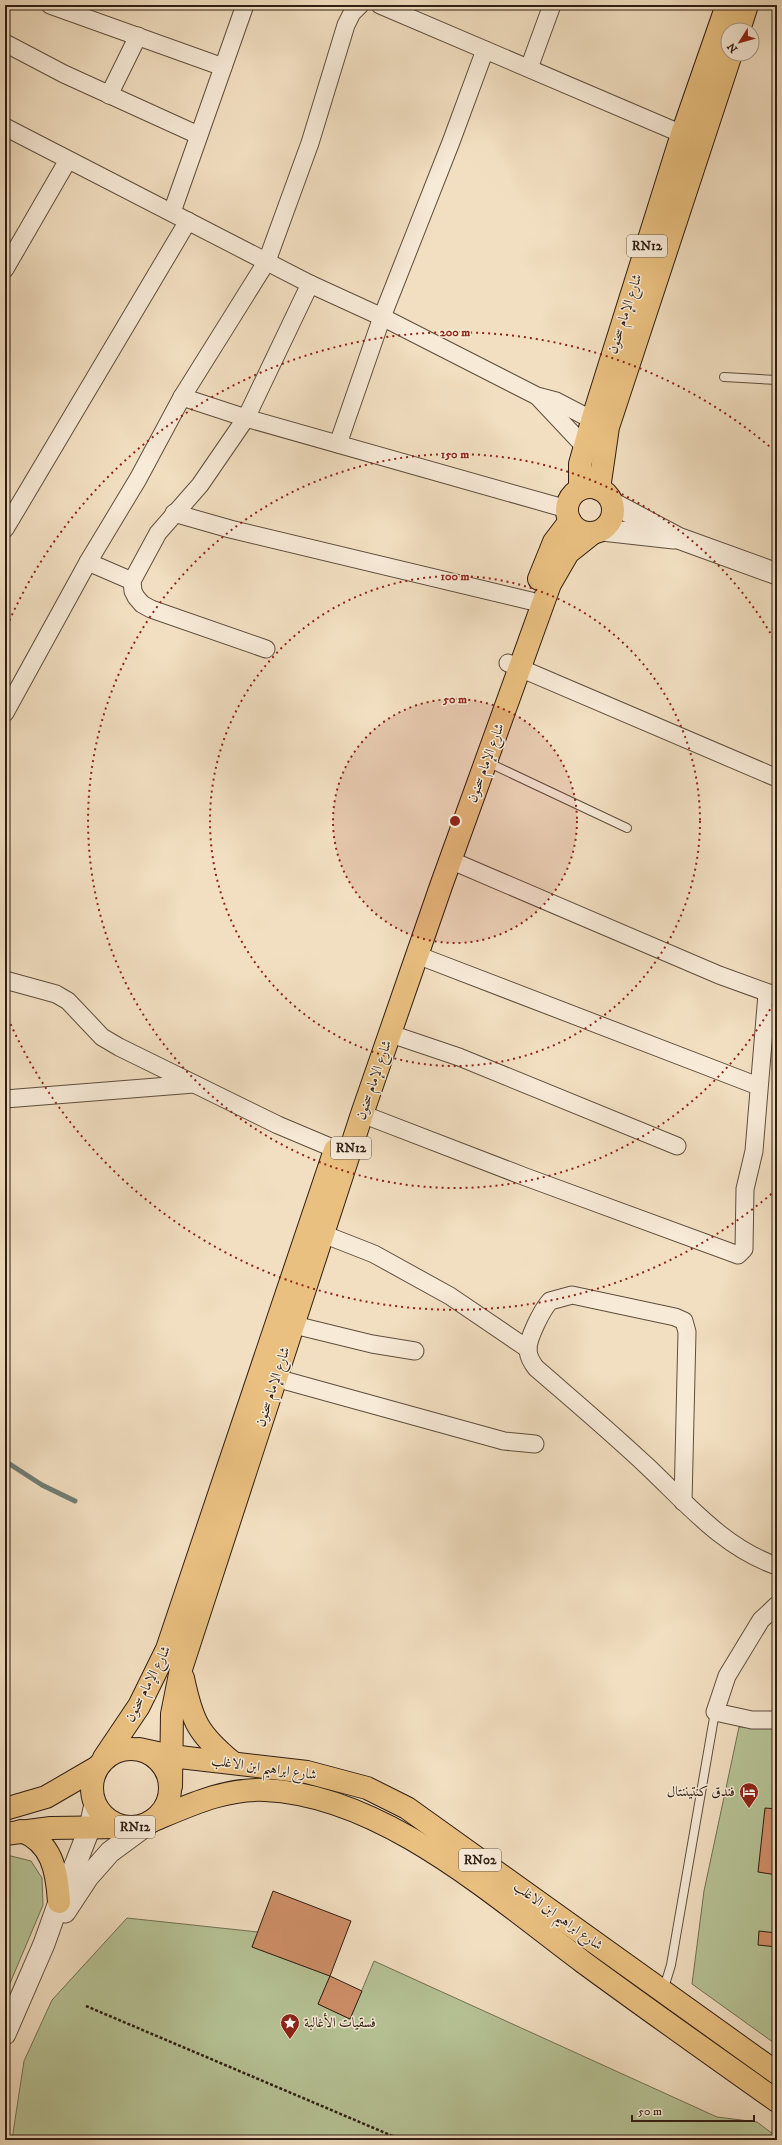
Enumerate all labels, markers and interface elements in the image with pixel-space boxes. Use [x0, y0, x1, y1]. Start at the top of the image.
north arrow [720, 22, 760, 62]
text: N [725, 40, 741, 55]
road number: RN12 [627, 235, 667, 257]
street label: شارع الإمام سحنون [604, 272, 649, 357]
text: 200 m [440, 325, 470, 340]
text: 150 m [441, 447, 469, 462]
text: 100 m [441, 569, 469, 584]
text: 50 m [442, 692, 467, 707]
street label: شارع الإمام سحنون [463, 721, 512, 806]
centre of rings [448, 814, 462, 828]
street label: شارع الإمام سحنون [352, 1038, 399, 1123]
road number: RN12 [331, 1137, 371, 1159]
street label: شارع الإمام سحنون [252, 1345, 297, 1430]
street label: شارع الإمام سحنون [121, 1643, 178, 1727]
street label: شارع ابراهيم ابن الاغلب [210, 1752, 318, 1788]
hotel icon: فندق كنتيننتال [738, 1781, 760, 1809]
place label: فندق كنتيننتال [667, 1783, 735, 1801]
road number: RN12 [115, 1816, 155, 1838]
road number: RN02 [459, 1849, 501, 1871]
street label: شارع ابراهيم ابن الاغلب [507, 1877, 606, 1958]
place icon: فسقيات الأغالبة [279, 2012, 301, 2040]
place label: فسقيات الأغالبة [304, 2012, 376, 2032]
scale bar [632, 2097, 754, 2123]
text: 50 m [638, 2104, 662, 2119]

